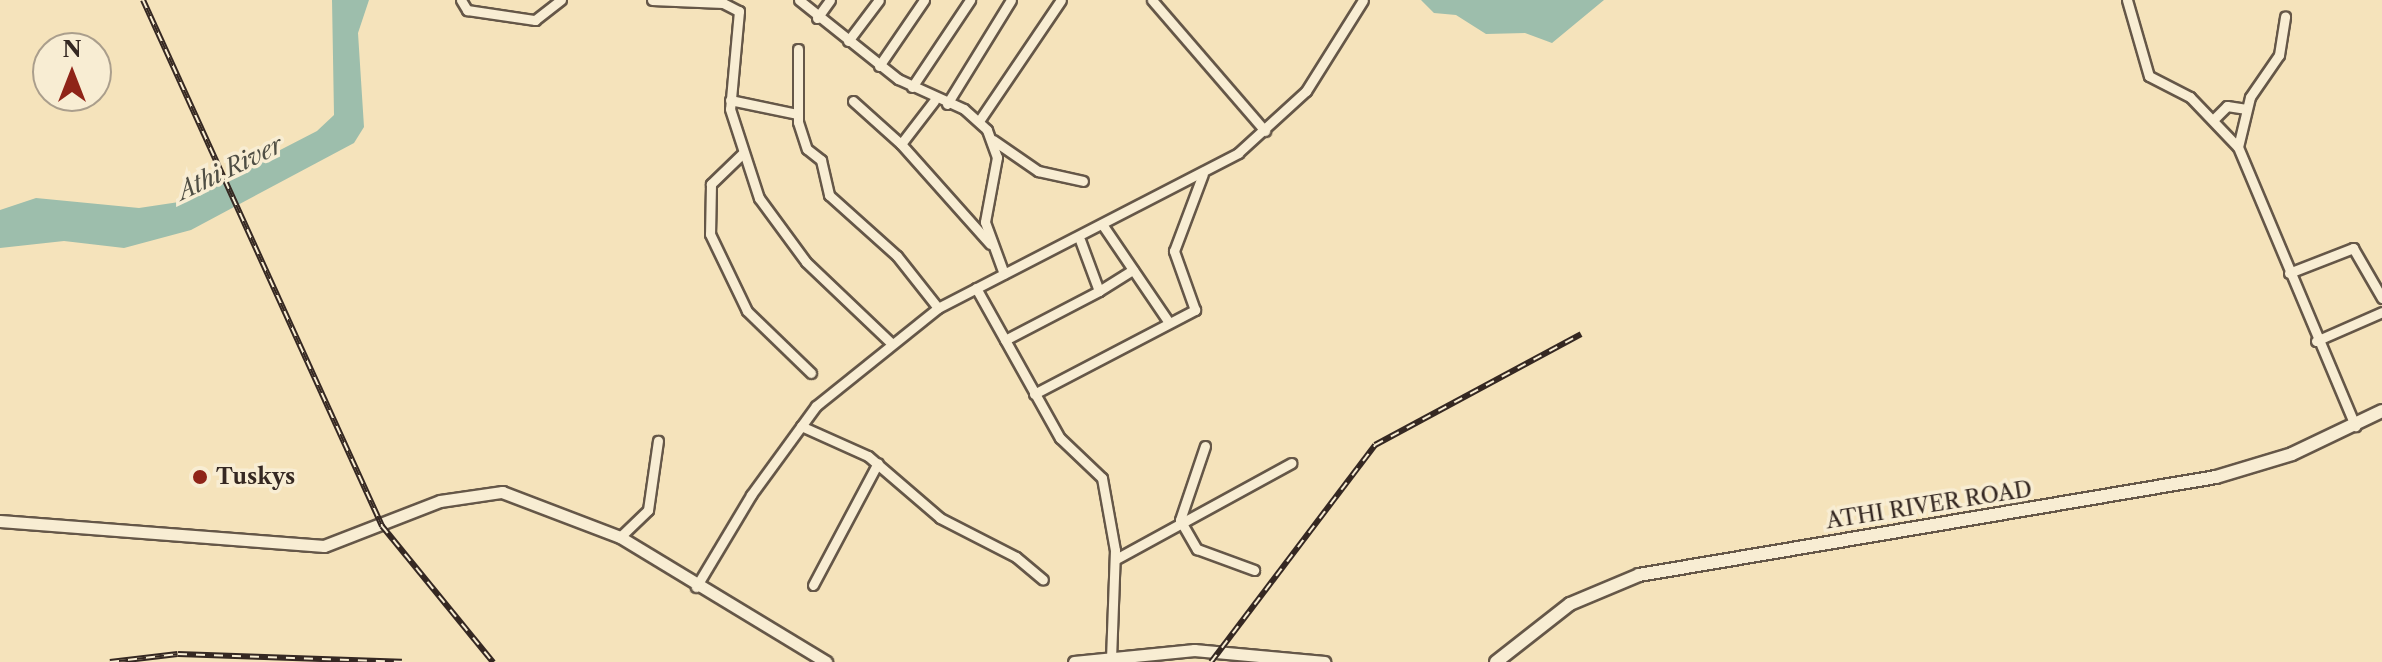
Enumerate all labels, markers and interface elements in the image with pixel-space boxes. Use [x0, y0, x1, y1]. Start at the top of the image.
north arrow [32, 32, 112, 112]
text: N [62, 36, 82, 63]
water label: Athi River [172, 130, 288, 206]
place label: Tuskys [216, 464, 295, 490]
marker: Tuskys [191, 468, 209, 486]
street label: ATHI RIVER ROAD [1824, 476, 2034, 534]

